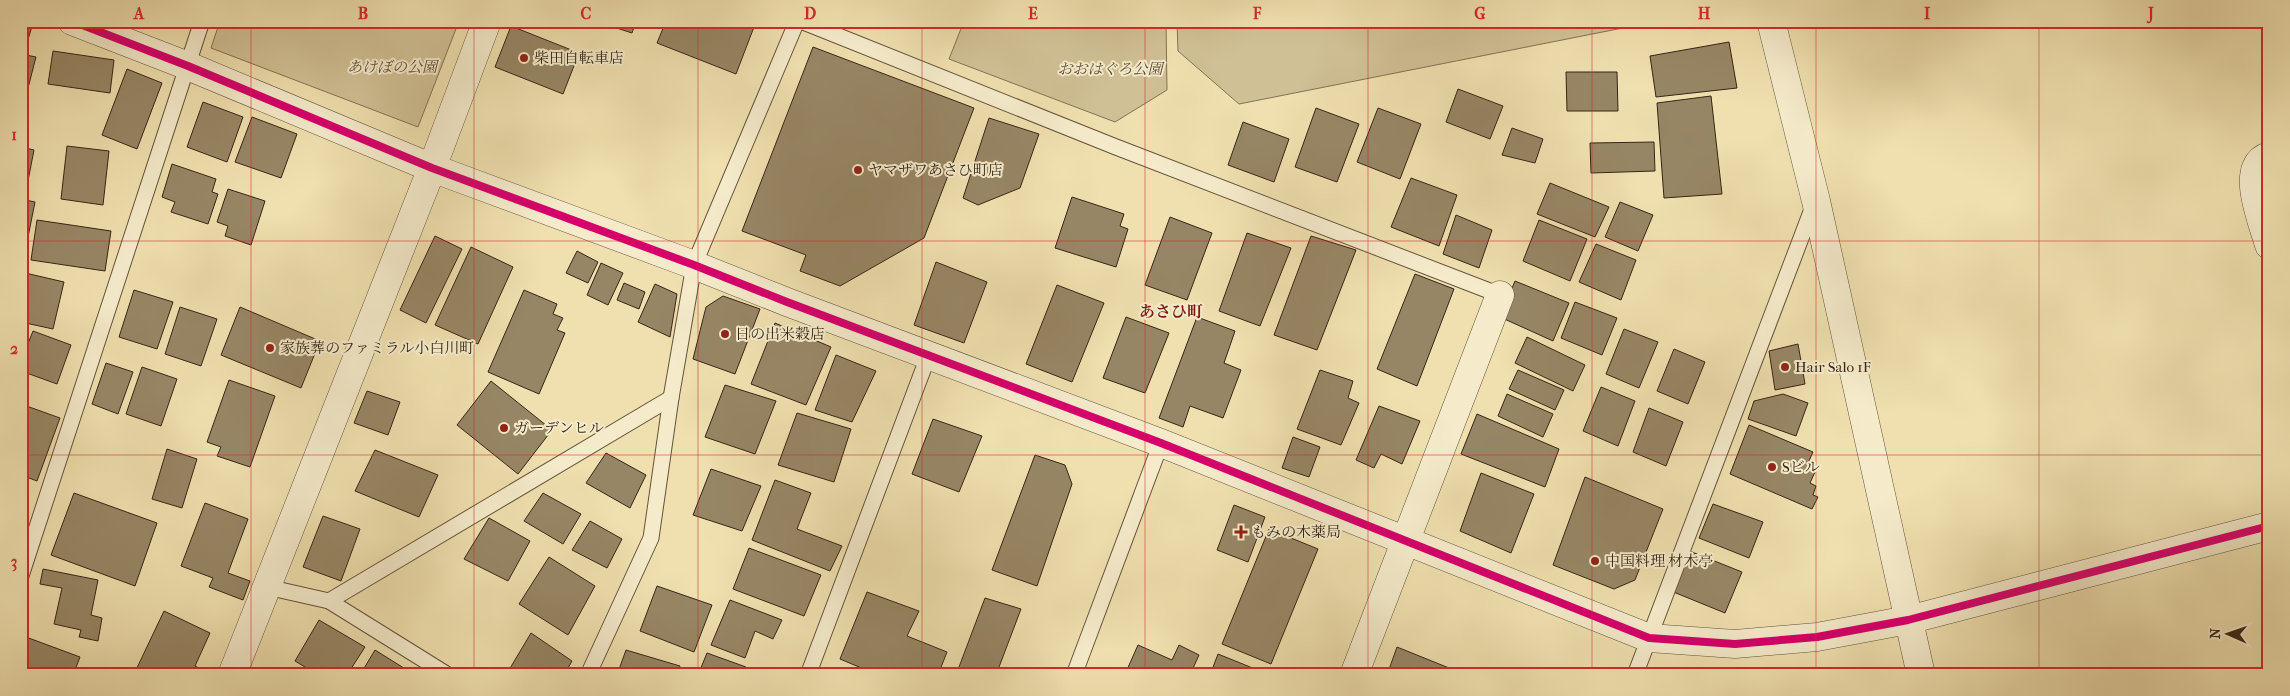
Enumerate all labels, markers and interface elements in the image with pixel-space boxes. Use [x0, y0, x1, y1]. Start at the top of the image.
text: A [133, 4, 145, 23]
text: B [358, 4, 368, 23]
text: C [581, 4, 592, 23]
text: D [804, 4, 816, 23]
text: E [1028, 4, 1038, 23]
text: F [1252, 4, 1262, 23]
text: G [1474, 4, 1486, 23]
text: H [1698, 4, 1711, 23]
text: I [1924, 4, 1931, 23]
text: J [2146, 4, 2154, 24]
place label: 柴田自転車店 [534, 49, 624, 67]
marker: 柴田自転車店 [518, 52, 530, 64]
park label: あけぼの公園 [347, 58, 440, 76]
park label: おおはぐろ公園 [1057, 60, 1165, 78]
text: 1 [11, 125, 17, 144]
place label: ヤマザワあさひ町店 [868, 161, 1003, 179]
marker: ヤマザワあさひ町店 [852, 164, 864, 176]
district label: あさひ町 [1139, 302, 1203, 321]
place label: 日の出米穀店 [735, 325, 825, 343]
marker: 日の出米穀店 [719, 328, 731, 340]
text: 2 [10, 339, 18, 358]
place label: 家族葬のファミラル小白川町 [280, 339, 474, 357]
marker: 家族葬のファミラル小白川町 [264, 342, 276, 354]
place label: Hair Salo 1F [1795, 358, 1871, 376]
marker: Hair Salo 1F [1779, 361, 1791, 373]
place label: ガーデンヒル [514, 419, 604, 437]
marker: ガーデンヒル [498, 422, 510, 434]
place label: Sビル [1782, 458, 1820, 476]
marker: Sビル [1766, 461, 1778, 473]
place label: もみの木薬局 [1251, 523, 1341, 541]
marker: もみの木薬局 [1235, 526, 1247, 538]
text: 3 [11, 552, 17, 572]
place label: 中国料理 材木亭 [1605, 552, 1713, 570]
marker: 中国料理 材木亭 [1589, 555, 1601, 567]
north arrow [2202, 608, 2252, 658]
text: N [2207, 628, 2224, 639]

